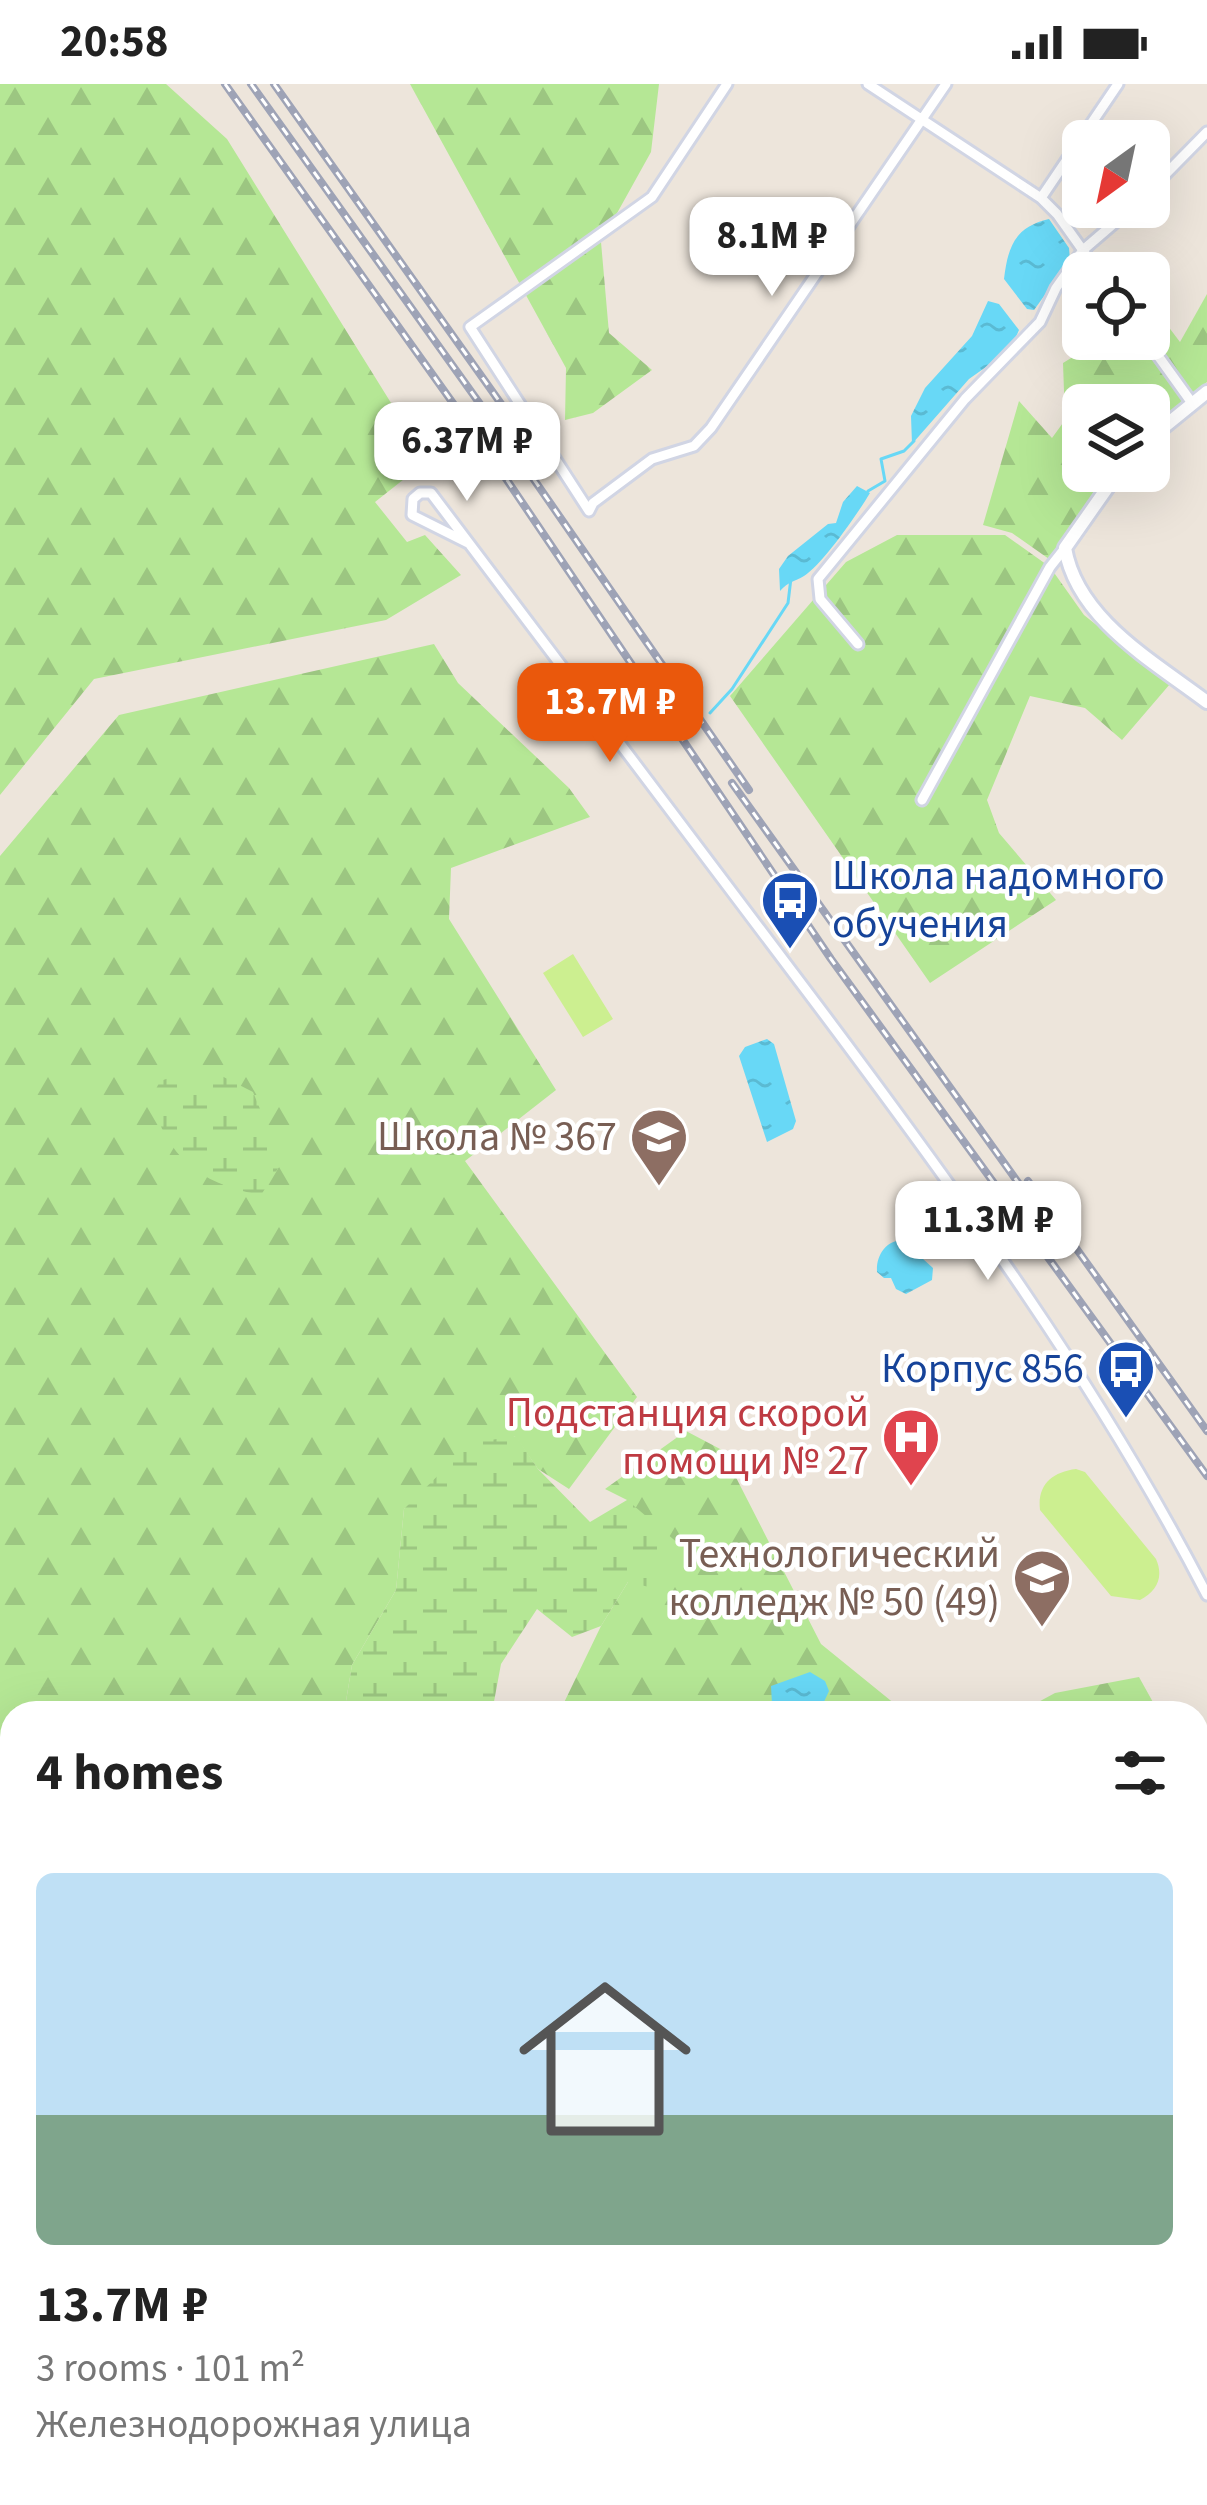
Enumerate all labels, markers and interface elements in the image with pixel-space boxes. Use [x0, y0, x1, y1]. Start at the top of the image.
text: 20:58 [60, 10, 169, 74]
north arrow [1062, 120, 1170, 228]
map controls [1062, 120, 1170, 492]
pin: 8.1M ₽ [674, 197, 870, 299]
text: 8.1M ₽ [717, 208, 828, 264]
button: locate [1062, 252, 1170, 360]
button: layers [1062, 384, 1170, 492]
pin: 6.37M ₽ [356, 402, 578, 504]
text: 6.37M ₽ [401, 413, 533, 469]
pin: 13.7M ₽ [499, 663, 721, 765]
text: 13.7M ₽ [544, 674, 676, 730]
place label: Школа надомного обучения [832, 846, 1165, 954]
bus stop icon: Школа надомного обучения [759, 869, 821, 951]
school or university icon: Школа № 367 [628, 1106, 690, 1188]
place label: Школа № 367 [377, 1107, 617, 1167]
pin: 11.3M ₽ [877, 1181, 1099, 1283]
text: 11.3M ₽ [922, 1192, 1054, 1248]
bus stop icon: Корпус 856 [1095, 1338, 1157, 1420]
place label: Корпус 856 [881, 1339, 1084, 1399]
place label: Подстанция скорой помощи № 27 [506, 1383, 869, 1491]
hospital icon: Подстанция скорой помощи № 27 [880, 1406, 942, 1488]
place label: Технологический колледж № 50 (49) [669, 1524, 1000, 1632]
school or university icon: Технологический колледж № 50 (49) [1011, 1547, 1073, 1629]
text: 4 homes [36, 1737, 223, 1809]
icon: filters [1107, 1740, 1173, 1806]
icon: home [497, 1951, 713, 2167]
text: 13.7M ₽ [36, 2269, 208, 2341]
text: 3 rooms · 101 m² [36, 2341, 305, 2397]
text: Железнодорожная улица [36, 2397, 472, 2453]

